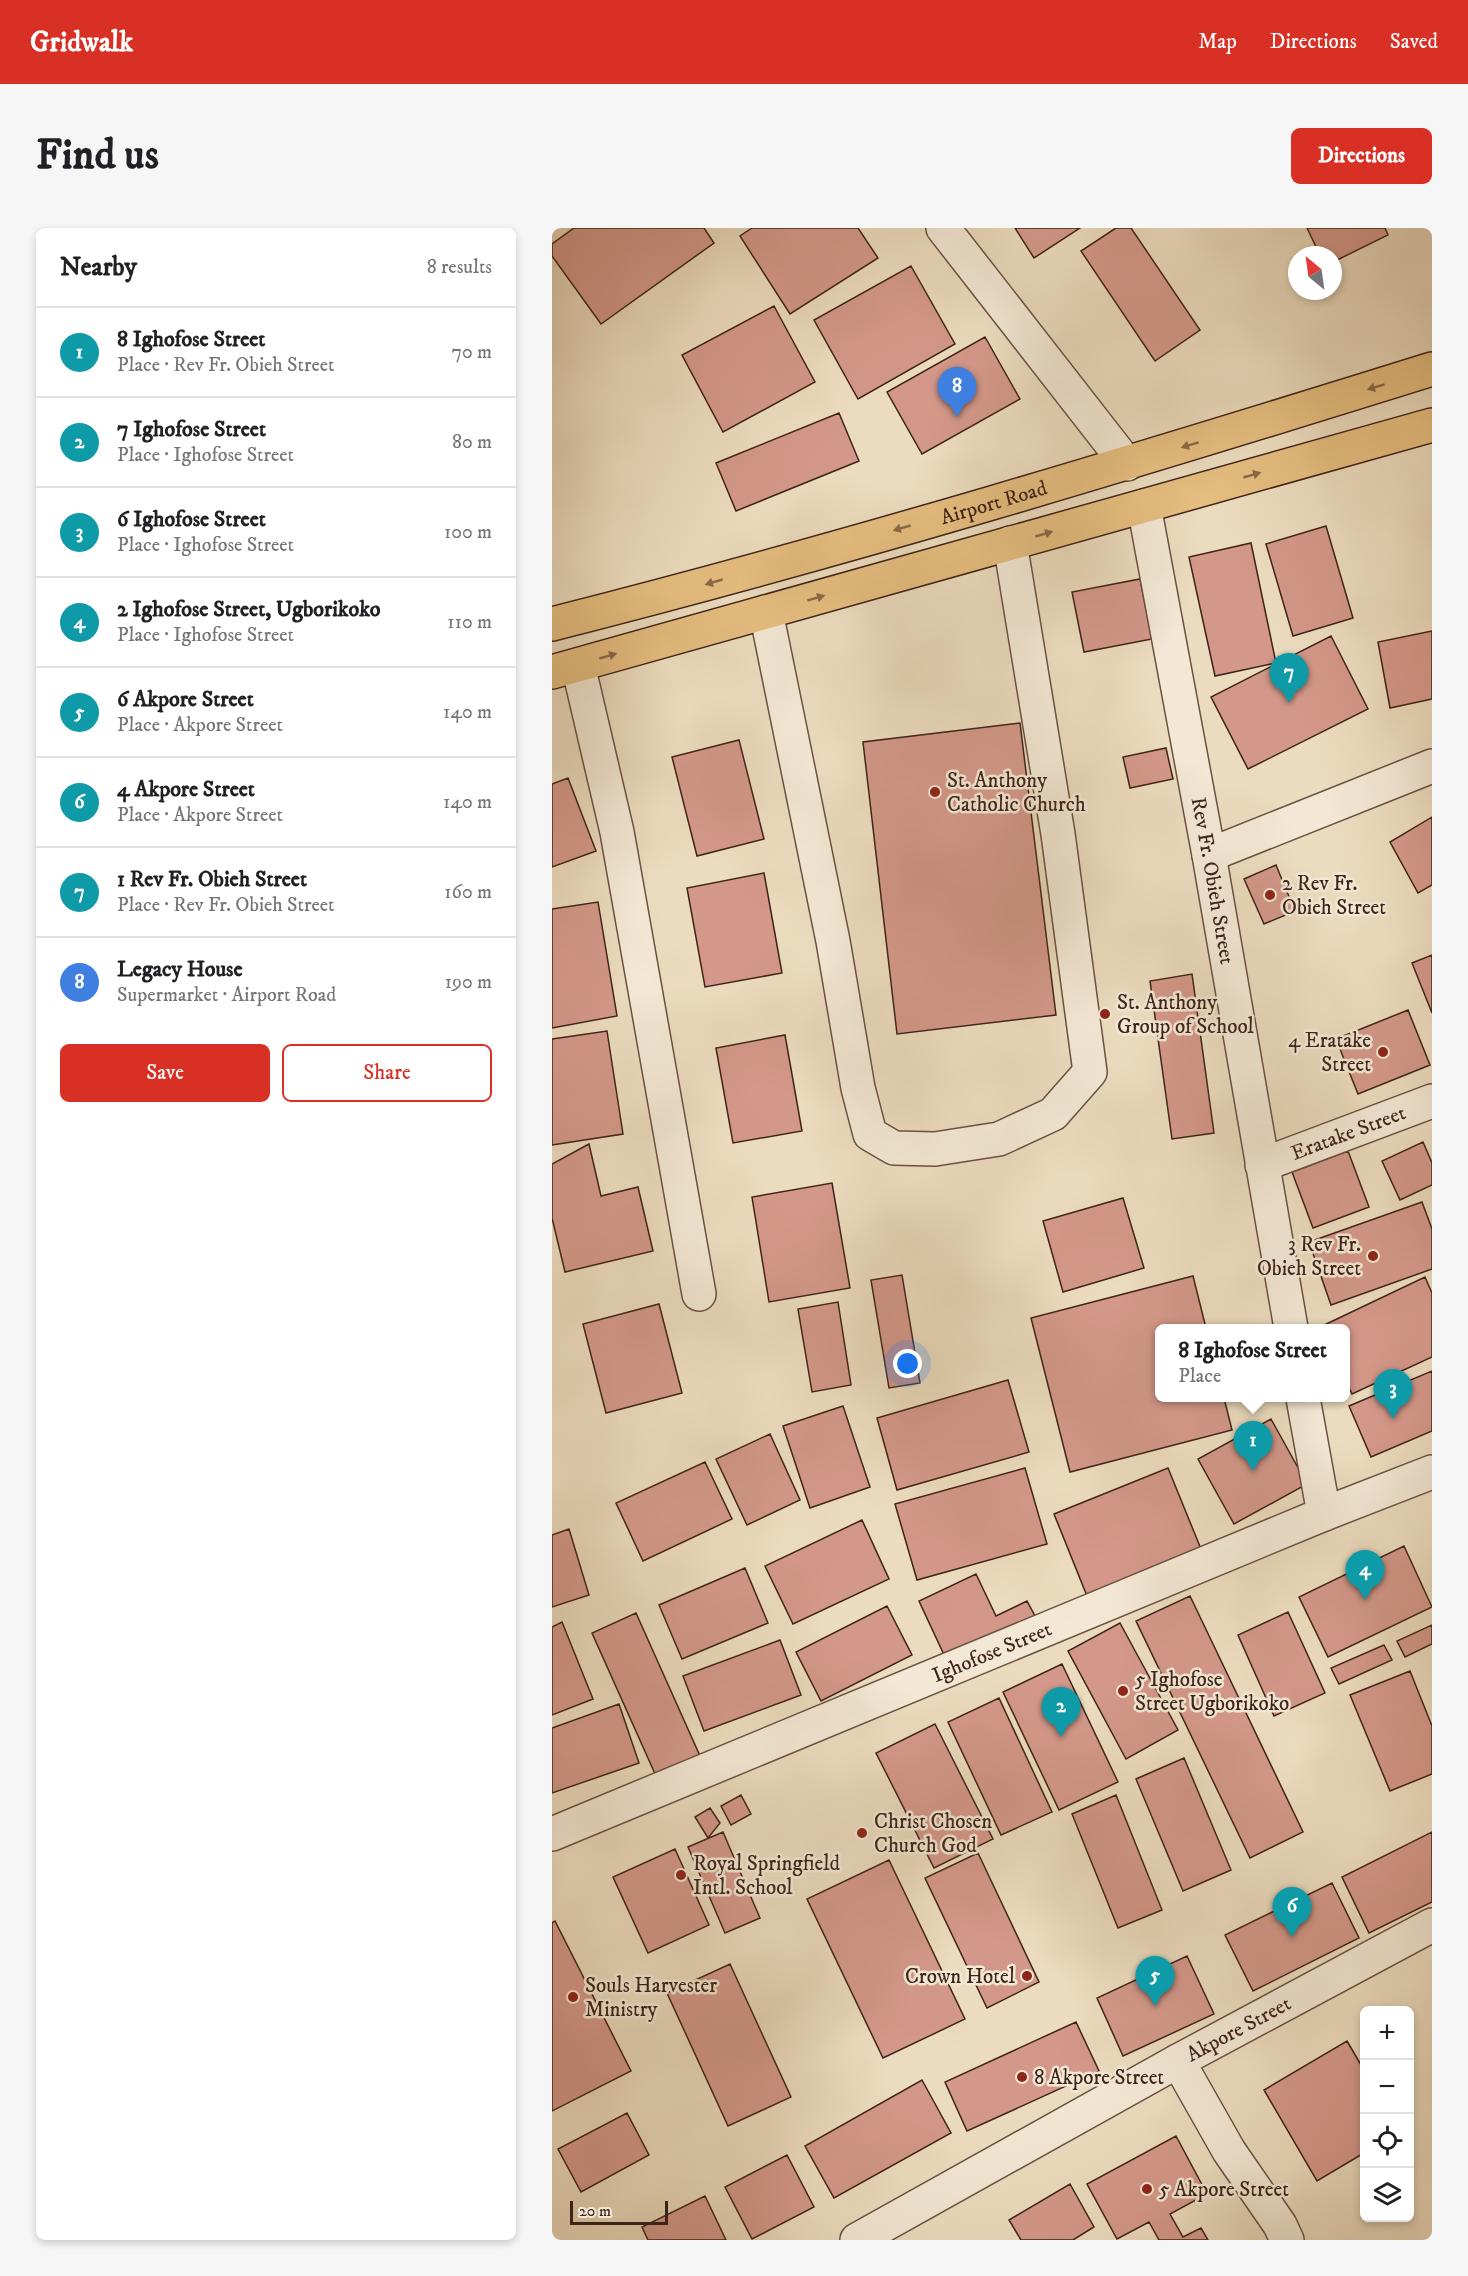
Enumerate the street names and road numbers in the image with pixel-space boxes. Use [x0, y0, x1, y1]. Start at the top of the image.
street label: Airport Road [937, 475, 1051, 531]
street label: Rev Fr. Obieh Street [1184, 795, 1240, 967]
street label: Eratake Street [1288, 1100, 1410, 1167]
street label: Ighofose Street [929, 1616, 1056, 1689]
street label: Akpore Street [1182, 1991, 1296, 2068]

